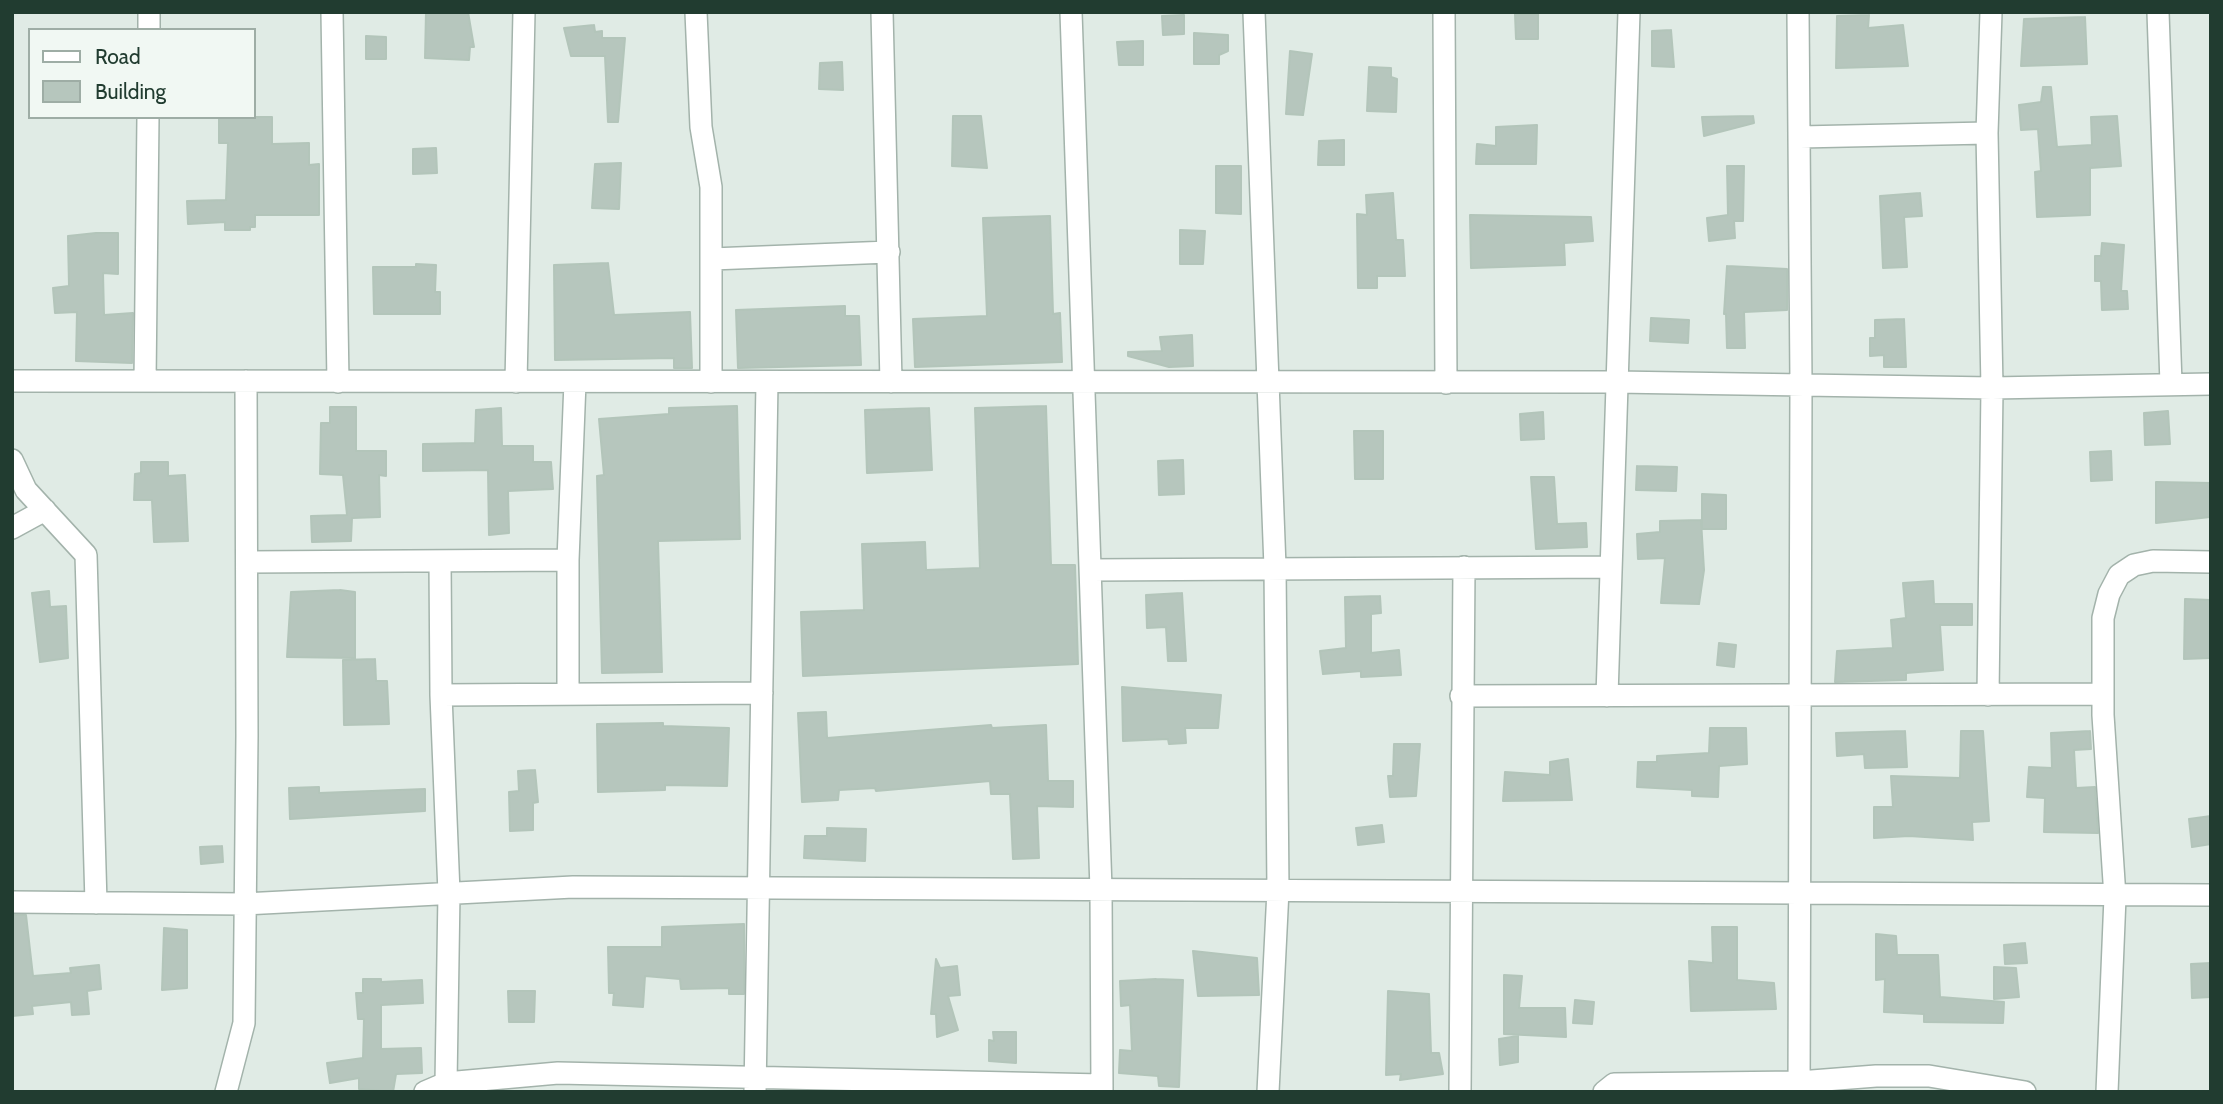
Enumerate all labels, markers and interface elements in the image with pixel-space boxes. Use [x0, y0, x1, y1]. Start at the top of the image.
legend [28, 28, 256, 119]
text: Road [95, 44, 141, 69]
text: Building [95, 79, 166, 104]

